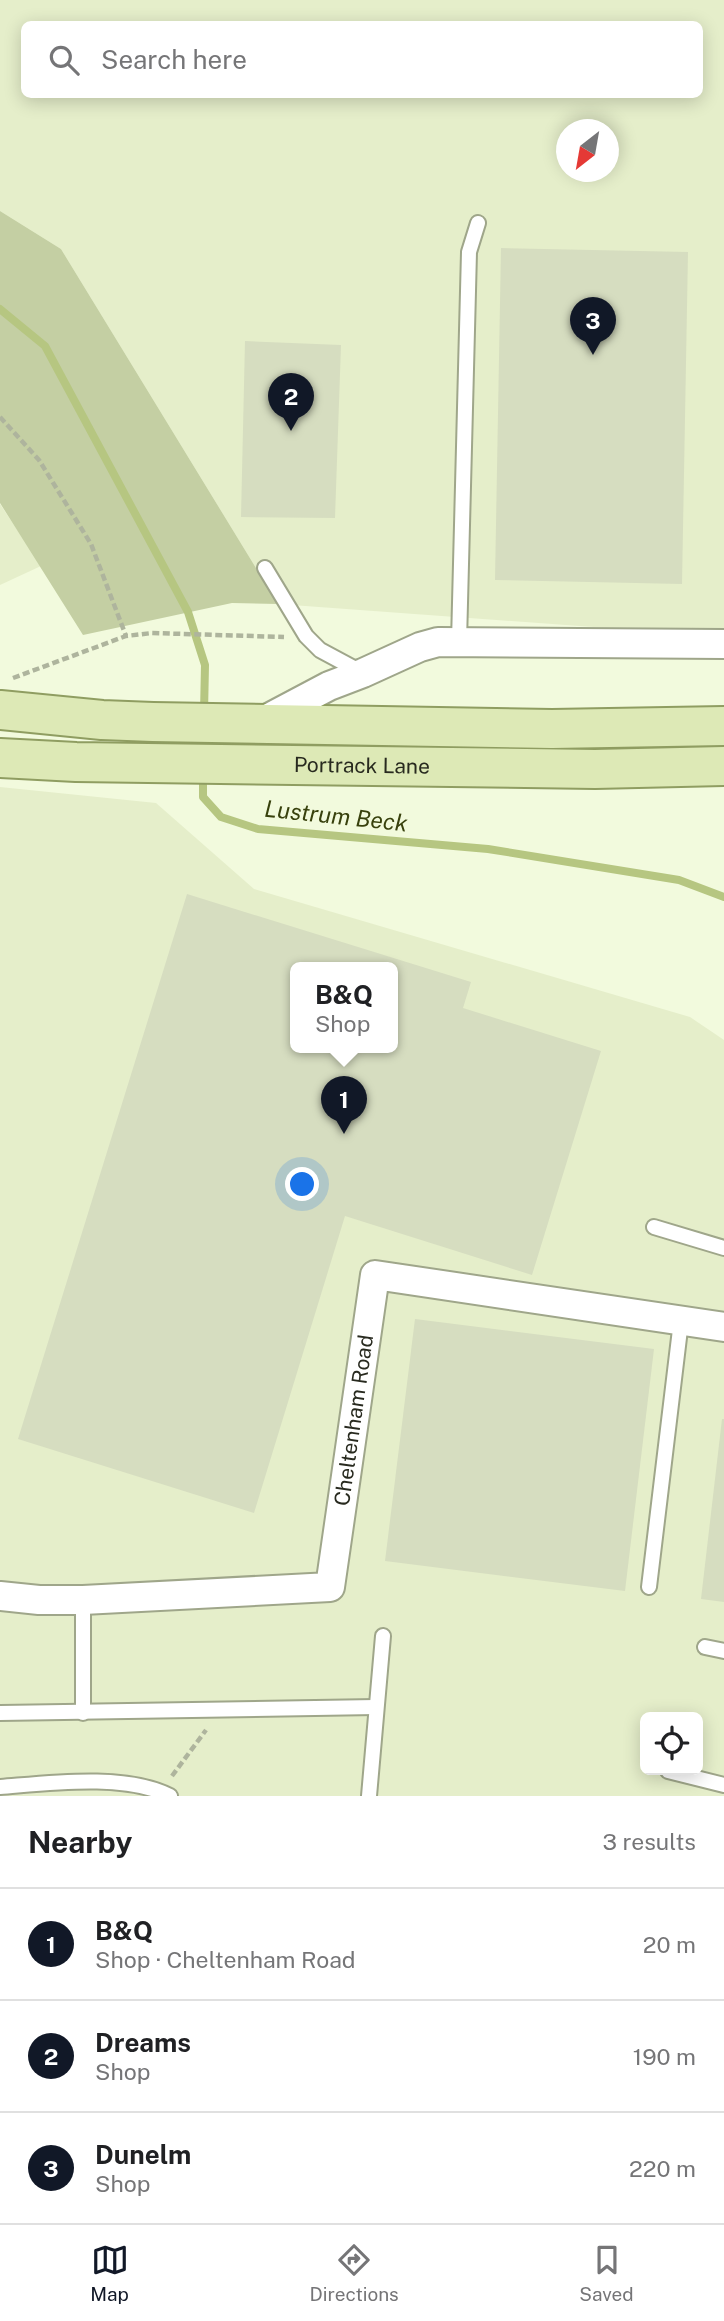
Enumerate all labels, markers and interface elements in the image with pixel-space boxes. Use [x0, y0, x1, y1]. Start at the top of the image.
search box [21, 21, 703, 98]
icon: search [45, 41, 83, 79]
text: Search here [101, 44, 247, 75]
north arrow [556, 119, 619, 182]
pin: 3 [570, 297, 616, 355]
pin: 2 [268, 373, 314, 431]
street label: Portrack Lane [294, 752, 430, 779]
water label: Lustrum Beck [263, 795, 409, 836]
popup [290, 962, 398, 1053]
text: B&Q [315, 979, 373, 1010]
text: Shop [315, 1010, 370, 1037]
pin: 1 [321, 1076, 367, 1134]
your location [285, 1167, 319, 1201]
street label: Cheltenham Road [329, 1333, 378, 1507]
map controls [640, 1712, 703, 1775]
button: locate [640, 1712, 703, 1775]
text: Nearby [28, 1824, 132, 1860]
text: 3 results [602, 1828, 696, 1855]
text: B&Q [95, 1915, 153, 1946]
text: 1 [46, 1931, 56, 1958]
text: 20 m [643, 1931, 696, 1958]
text: Shop · Cheltenham Road [95, 1946, 356, 1973]
text: Dreams [95, 2027, 191, 2058]
text: 2 [44, 2043, 58, 2070]
text: 190 m [633, 2043, 696, 2070]
text: Shop [95, 2058, 150, 2085]
text: Dunelm [95, 2139, 191, 2170]
text: 3 [43, 2155, 59, 2182]
text: 220 m [629, 2155, 696, 2182]
text: Shop [95, 2170, 150, 2197]
tab: Map [90, 2241, 129, 2305]
tab: Directions [309, 2241, 399, 2305]
tab: Saved [579, 2241, 634, 2305]

